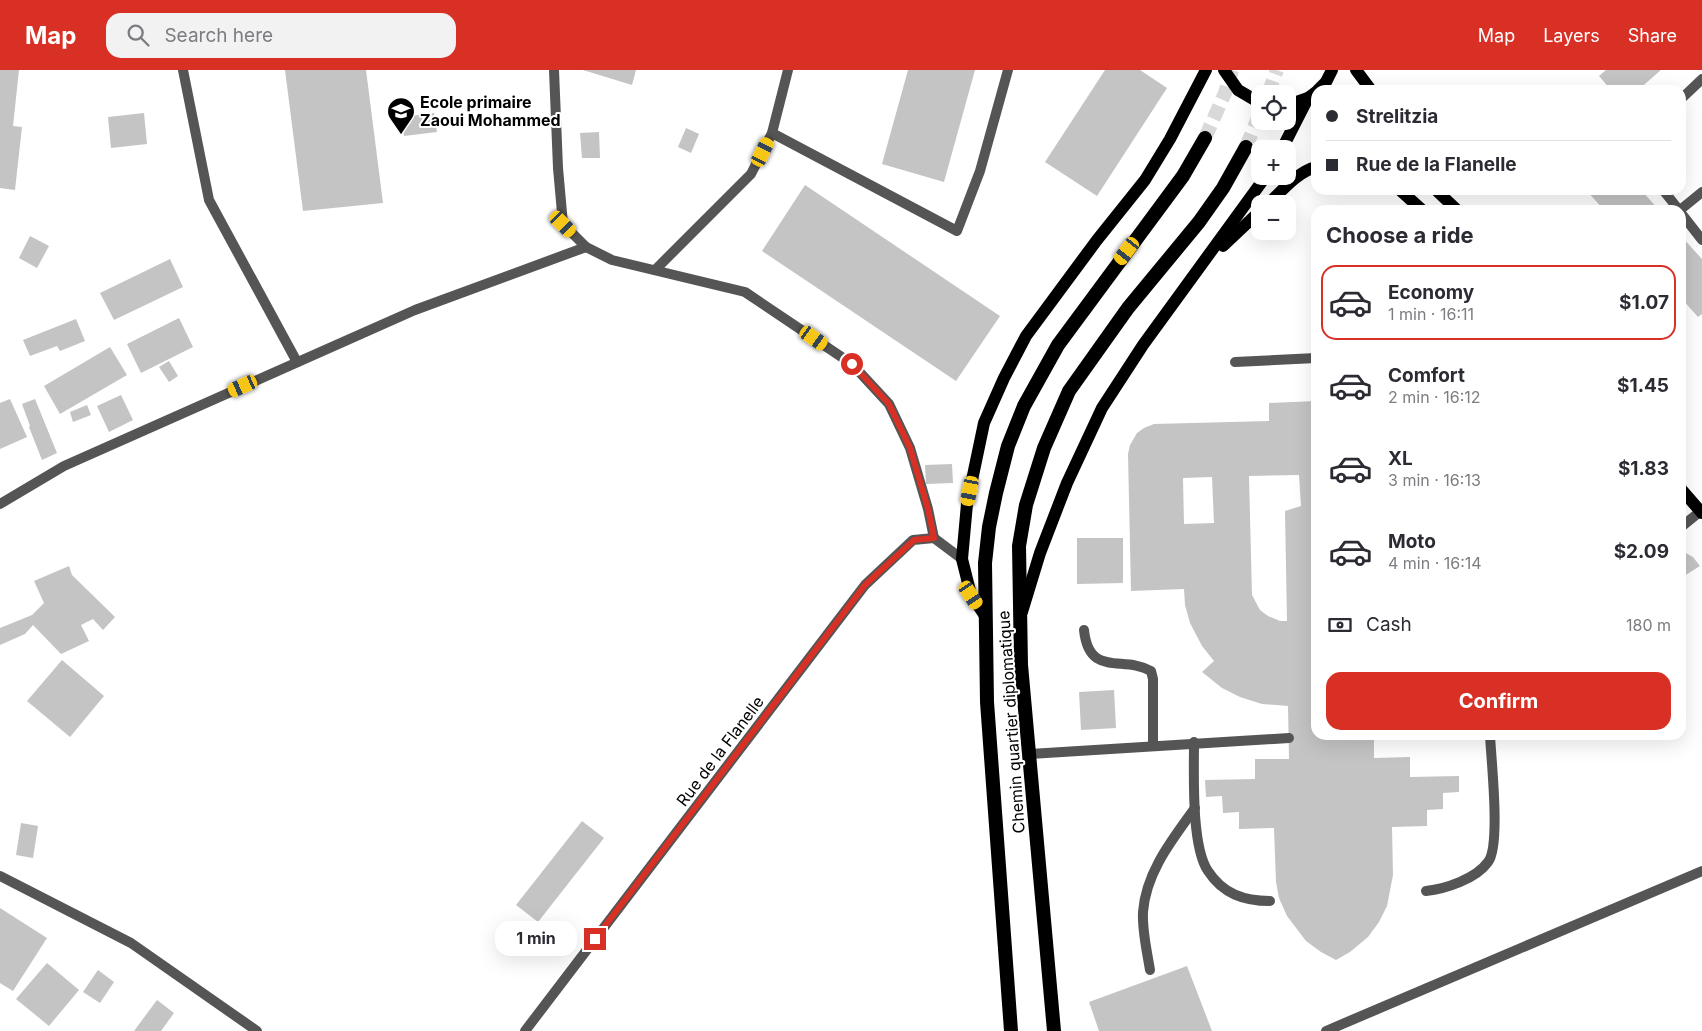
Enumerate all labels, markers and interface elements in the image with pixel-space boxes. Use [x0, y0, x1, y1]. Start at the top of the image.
search box [106, 13, 456, 58]
text: Map [25, 21, 76, 50]
icon: search [124, 21, 152, 49]
text: Search here [164, 24, 273, 47]
text: Map [1478, 25, 1515, 46]
text: Layers [1543, 25, 1600, 46]
text: Share [1628, 25, 1677, 46]
map controls [1251, 85, 1296, 240]
button: locate [1251, 85, 1296, 130]
place label: Ecole primaire Zaoui Mohammed [420, 92, 561, 130]
school or university icon: Ecole primaire Zaoui Mohammed [386, 96, 416, 135]
text: Strelitzia [1356, 105, 1438, 128]
car [749, 135, 776, 169]
button: + [1251, 140, 1296, 185]
text: Rue de la Flanelle [1356, 153, 1517, 176]
button: − [1251, 195, 1296, 240]
car [547, 208, 578, 240]
text: Choose a ride [1326, 222, 1474, 248]
car [1111, 235, 1142, 267]
icon: car [1328, 280, 1373, 325]
text: Economy [1388, 281, 1474, 304]
text: $1.07 [1619, 291, 1669, 314]
text: 1 min · 16:11 [1388, 304, 1474, 324]
car [797, 323, 830, 353]
route start [841, 353, 863, 375]
icon: car [1328, 363, 1373, 408]
text: Comfort [1388, 364, 1465, 387]
car [226, 373, 259, 399]
text: $1.45 [1617, 374, 1669, 397]
text: 2 min · 16:12 [1388, 387, 1481, 407]
icon: car [1328, 446, 1373, 491]
text: XL [1388, 447, 1413, 470]
text: $1.83 [1618, 457, 1669, 480]
text: 3 min · 16:13 [1388, 470, 1481, 490]
car [959, 475, 980, 507]
icon: car [1328, 529, 1373, 574]
text: Moto [1388, 530, 1436, 553]
text: $2.09 [1614, 540, 1669, 563]
text: 4 min · 16:14 [1388, 553, 1482, 573]
car [956, 578, 985, 612]
street label: Chemin quartier diplomatique [993, 610, 1029, 834]
icon: cash [1326, 611, 1354, 639]
text: Cash [1366, 613, 1412, 636]
text: 180 m [1626, 615, 1671, 635]
button: Confirm [1326, 672, 1671, 730]
street label: Rue de la Flanelle [672, 692, 768, 810]
callout: 1 min [495, 922, 578, 956]
text: 1 min [516, 928, 556, 948]
route end [584, 928, 606, 950]

